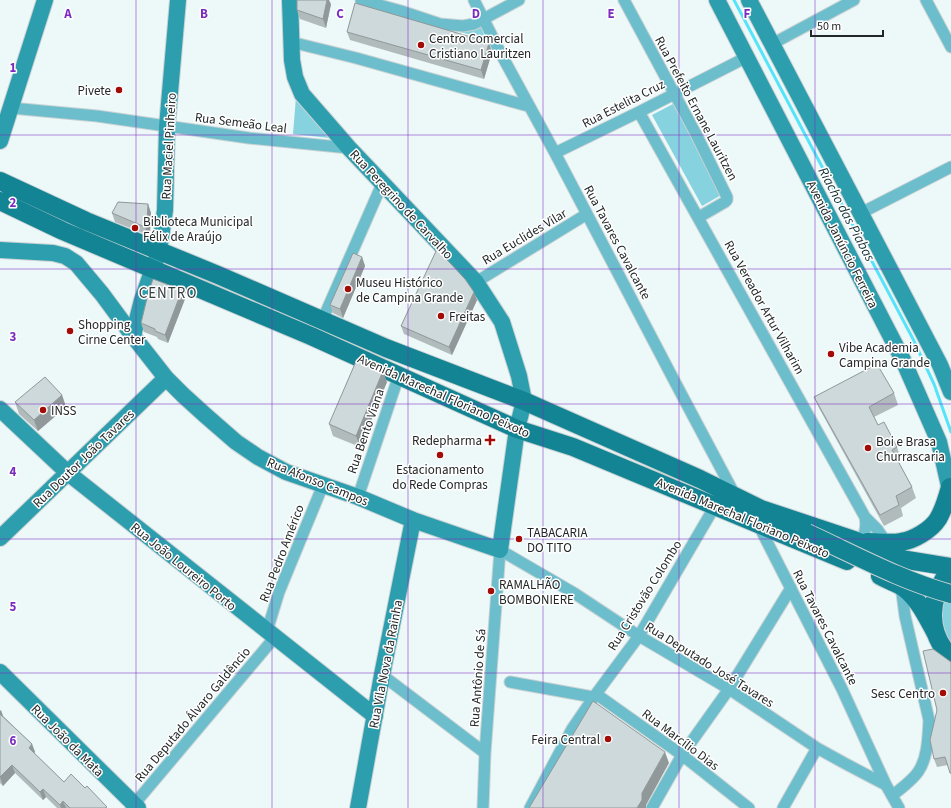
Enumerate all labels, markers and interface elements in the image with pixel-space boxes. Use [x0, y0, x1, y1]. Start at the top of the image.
text: A [63, 5, 72, 23]
text: B [200, 5, 208, 23]
text: C [336, 5, 344, 23]
text: D [472, 5, 480, 23]
text: E [607, 5, 615, 23]
text: F [744, 5, 751, 23]
scale bar [811, 12, 883, 38]
text: 50 m [817, 18, 841, 35]
place label: Centro Comercial Cristiano Lauritzen [429, 30, 531, 63]
street label: Rua Prefeito Ernane Lauritzen [650, 33, 742, 184]
marker: Centro Comercial Cristiano Lauritzen [416, 40, 426, 50]
text: 1 [10, 59, 17, 77]
street label: Rua Estelita Cruz [579, 75, 668, 132]
place label: Pivete [77, 82, 111, 100]
marker: Pivete [114, 85, 124, 95]
street label: Rua Maciel Pinheiro [157, 92, 181, 200]
street label: Rua Semeão Leal [194, 108, 288, 138]
street label: Rua Peregrino de Carvalho [346, 146, 457, 263]
water label: Riacho das Piabas [813, 164, 880, 266]
street label: Avenida Janúncio Ferreira [802, 178, 882, 311]
street label: Rua Tavares Cavalcante [579, 182, 655, 303]
text: 2 [10, 194, 17, 212]
street label: Rua Euclides Vilar [479, 204, 571, 269]
place label: Biblioteca Municipal Félix de Araújo [143, 213, 253, 246]
marker: Biblioteca Municipal Félix de Araújo [130, 223, 140, 233]
street label: Rua Vereador Artur Vilharim [720, 237, 809, 378]
place label: Museu Histórico de Campina Grande [356, 274, 463, 307]
district label: CENTRO [139, 283, 197, 304]
marker: Museu Histórico de Campina Grande [343, 284, 353, 294]
place label: Freitas [449, 308, 486, 326]
marker: Freitas [436, 311, 446, 321]
place label: Shopping Cirne Center [78, 316, 146, 349]
marker: Shopping Cirne Center [65, 326, 75, 336]
text: 3 [10, 328, 17, 346]
place label: Vibe Academia Campina Grande [839, 339, 930, 372]
marker: Vibe Academia Campina Grande [826, 349, 836, 359]
street label: Avenida Marechal Floriano Peixoto [355, 350, 532, 442]
street label: Rua Bento Viana [343, 386, 389, 476]
place label: INSS [51, 402, 77, 420]
street label: Rua Doutor João Tavares [29, 405, 139, 512]
marker: INSS [38, 405, 48, 415]
place label: Redepharma [412, 432, 482, 450]
place label: Boi e Brasa Churrascaria [876, 433, 945, 466]
marker: Redepharma [485, 435, 495, 445]
marker: Boi e Brasa Churrascaria [863, 443, 873, 453]
marker: Estacionamento do Rede Compras [435, 450, 445, 460]
street label: Rua Afonso Campos [264, 453, 372, 511]
place label: Estacionamento do Rede Compras [392, 461, 488, 494]
text: 4 [10, 463, 17, 481]
street label: Avenida Marechal Floriano Peixoto [653, 473, 832, 563]
street label: Rua Pedro Américo [255, 502, 309, 605]
street label: Rua João Loureiro Porto [127, 519, 240, 615]
place label: TABACARIA DO TITO [527, 524, 588, 557]
marker: TABACARIA DO TITO [514, 534, 524, 544]
street label: Rua Cristovão Colombo [604, 537, 686, 654]
street label: Rua Tavares Cavalcante [788, 567, 862, 688]
place label: RAMALHÃO BOMBONIERE [499, 576, 574, 609]
marker: RAMALHÃO BOMBONIERE [486, 586, 496, 596]
text: 5 [10, 598, 17, 616]
street label: Rua Vila Nova da Rainha [365, 598, 407, 730]
street label: Rua Deputado José Tavares [642, 618, 778, 712]
street label: Rua Antônio de Sá [466, 628, 490, 728]
street label: Rua Deputado Álvaro Galdêncio [131, 643, 255, 786]
place label: Sesc Centro [871, 685, 935, 703]
marker: Sesc Centro [938, 688, 948, 698]
street label: Rua João da Mata [27, 700, 108, 781]
street label: Rua Marcílio Dias [638, 705, 723, 775]
place label: Feira Central [531, 731, 600, 749]
text: 6 [10, 732, 17, 750]
marker: Feira Central [603, 734, 613, 744]

